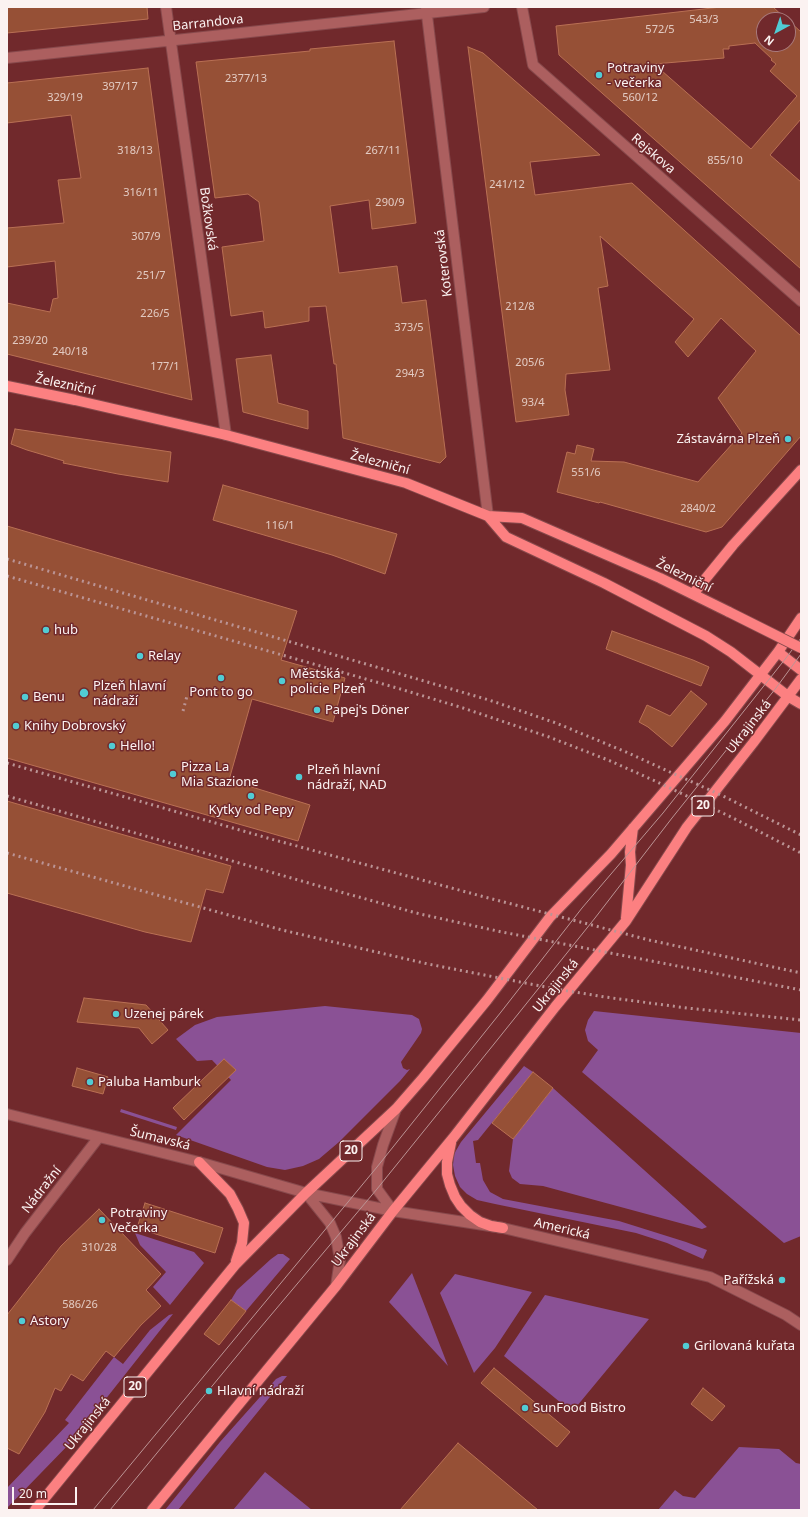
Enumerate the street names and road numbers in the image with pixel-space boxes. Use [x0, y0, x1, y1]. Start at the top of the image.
street label: Barrandova [172, 12, 244, 34]
street label: Rejskova [628, 131, 678, 177]
street label: Božkovská [196, 186, 220, 252]
street label: Koterovská [432, 228, 456, 298]
street label: Železniční [34, 371, 96, 399]
street label: Železniční [349, 448, 411, 478]
street label: Železniční [653, 556, 715, 596]
street label: Ukrajinská [723, 697, 775, 757]
road number: 20 [692, 796, 714, 816]
street label: Ukrajinská [530, 956, 582, 1016]
street label: Šumavská [128, 1124, 192, 1154]
road number: 20 [340, 1141, 362, 1161]
street label: Nádražní [19, 1164, 65, 1216]
street label: Ukrajinská [328, 1210, 380, 1270]
street label: Americká [532, 1215, 592, 1243]
road number: 20 [124, 1377, 146, 1397]
street label: Ukrajinská [62, 1394, 114, 1454]

